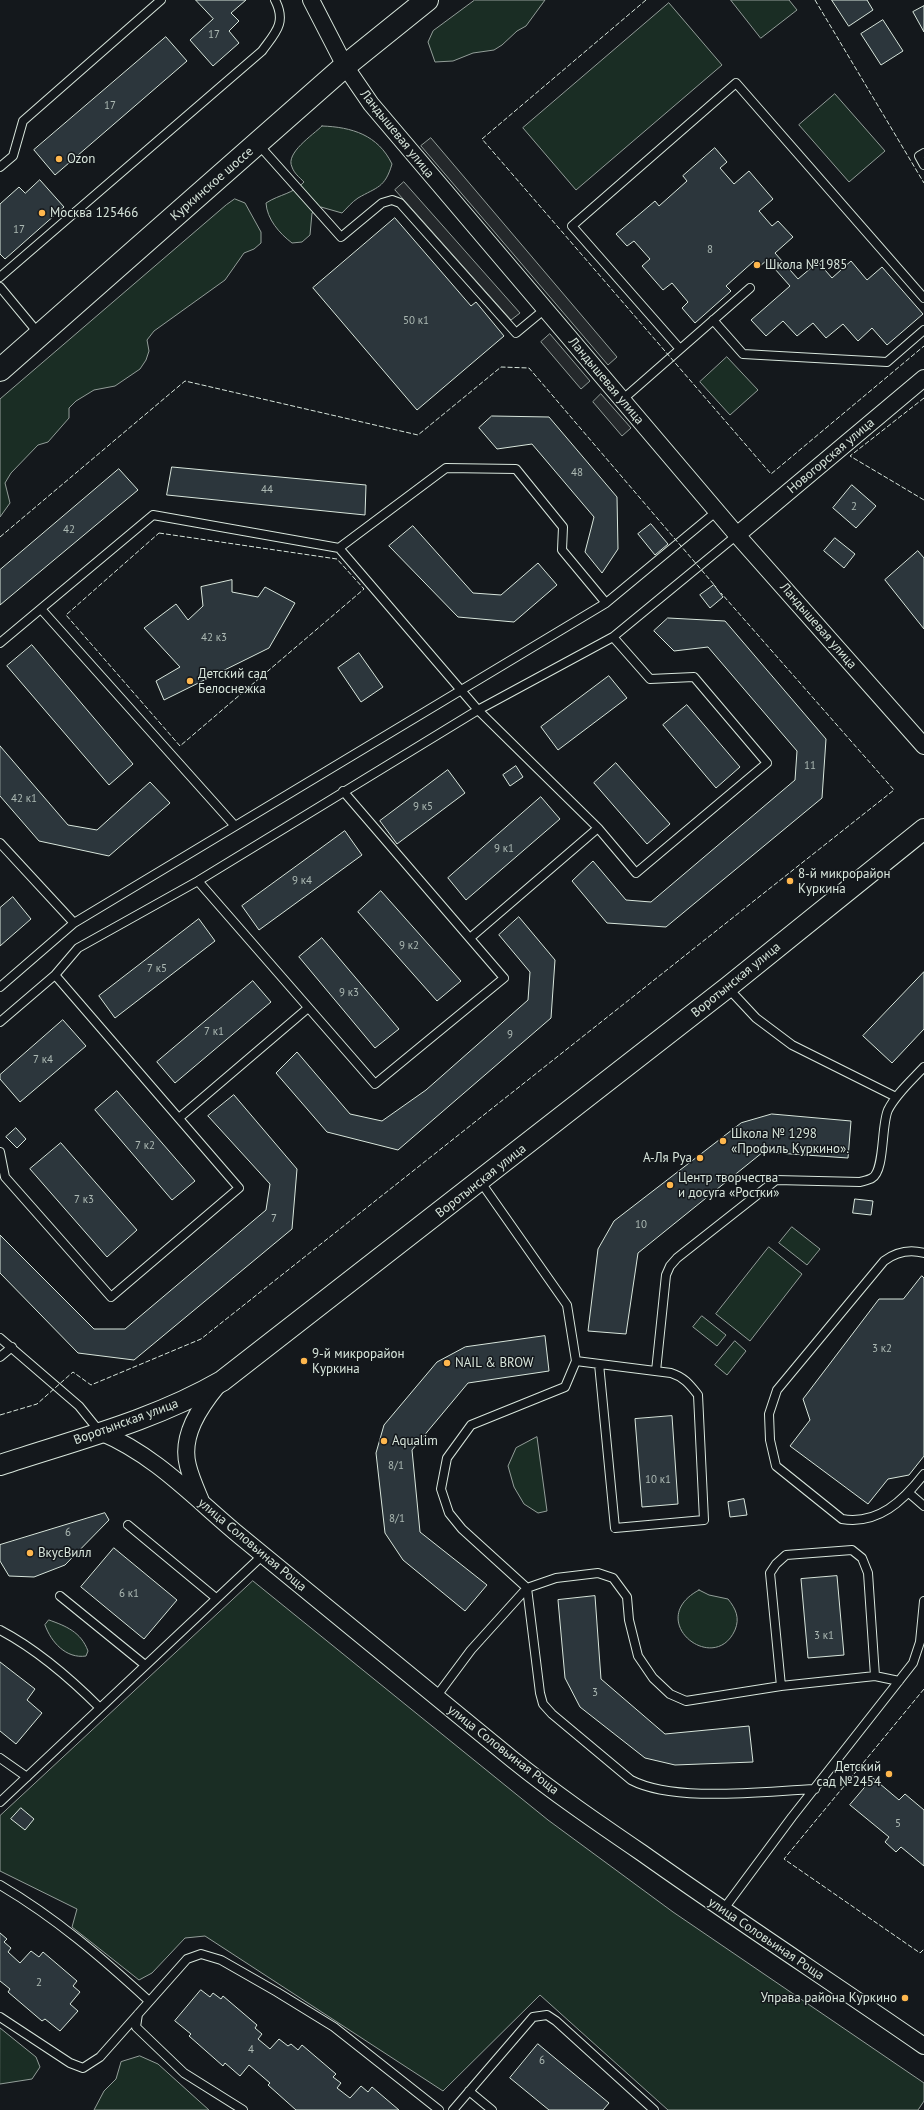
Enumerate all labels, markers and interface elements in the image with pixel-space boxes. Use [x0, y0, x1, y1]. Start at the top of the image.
house number: 17 [208, 28, 220, 42]
street label: Ландышевая улица [357, 87, 437, 181]
house number: 17 [104, 99, 116, 113]
street label: Куркинское шоссе [167, 144, 257, 224]
place label: Ozon [67, 151, 95, 167]
marker: Ozon [54, 154, 64, 164]
place label: Москва 125466 [50, 205, 138, 221]
marker: Москва 125466 [37, 208, 47, 218]
house number: 17 [13, 223, 25, 237]
house number: 8 [707, 243, 713, 257]
place label: Школа №1985 [765, 257, 847, 273]
marker: Школа №1985 [752, 260, 762, 270]
house number: 50 к1 [403, 314, 429, 328]
street label: Ландышевая улица [565, 334, 647, 428]
street label: Новогорская улица [784, 415, 878, 497]
house number: 48 [571, 466, 583, 480]
house number: 44 [261, 483, 273, 497]
house number: 2 [851, 500, 857, 514]
house number: 42 [63, 523, 75, 537]
street label: Ландышевая улица [776, 580, 860, 672]
house number: 42 к3 [201, 631, 227, 645]
place label: Детский сад Белоснежка [198, 666, 267, 697]
marker: Детский сад Белоснежка [185, 676, 195, 686]
house number: 11 [804, 759, 816, 773]
house number: 42 к1 [11, 792, 37, 806]
house number: 9 к5 [413, 800, 433, 814]
house number: 9 к1 [494, 842, 514, 856]
place label: 8-й микрорайон Куркина [798, 866, 891, 897]
house number: 9 к4 [292, 874, 312, 888]
marker: 8-й микрорайон Куркина [785, 876, 795, 886]
house number: 9 к2 [399, 939, 419, 953]
street label: Воротынская улица [688, 939, 784, 1021]
house number: 7 к5 [147, 962, 167, 976]
house number: 9 к3 [339, 986, 359, 1000]
house number: 7 к1 [204, 1025, 224, 1039]
house number: 9 [507, 1028, 513, 1042]
house number: 7 к4 [33, 1053, 53, 1067]
place label: Школа № 1298 «Профиль Куркино». [731, 1126, 849, 1157]
marker: Школа № 1298 «Профиль Куркино». [718, 1136, 728, 1146]
house number: 7 к2 [135, 1139, 155, 1153]
street label: Воротынская улица [433, 1141, 529, 1221]
place label: А-Ля Руа [643, 1150, 692, 1166]
marker: А-Ля Руа [695, 1153, 705, 1163]
place label: Центр творчества и досуга «Ростки» [678, 1170, 779, 1201]
marker: Центр творчества и досуга «Ростки» [665, 1180, 675, 1190]
house number: 7 к3 [74, 1193, 94, 1207]
house number: 7 [271, 1212, 277, 1226]
house number: 10 [635, 1218, 647, 1232]
house number: 3 к2 [872, 1342, 892, 1356]
place label: 9-й микрорайон Куркина [312, 1346, 405, 1377]
place label: NAIL & BROW [455, 1355, 534, 1371]
marker: 9-й микрорайон Куркина [299, 1356, 309, 1366]
marker: NAIL & BROW [442, 1358, 452, 1368]
street label: Воротынская улица [71, 1396, 181, 1448]
place label: Aqualim [392, 1433, 438, 1449]
marker: Aqualim [379, 1436, 389, 1446]
house number: 8/1 [388, 1459, 404, 1473]
house number: 10 к1 [645, 1473, 671, 1487]
street label: улица Соловьиная Роща [195, 1495, 309, 1595]
house number: 8/1 [389, 1512, 405, 1526]
house number: 6 [65, 1526, 71, 1540]
place label: ВкусВилл [38, 1545, 91, 1561]
marker: ВкусВилл [25, 1548, 35, 1558]
house number: 6 к1 [119, 1587, 139, 1601]
house number: 3 к1 [814, 1629, 834, 1643]
house number: 3 [592, 1686, 598, 1700]
street label: улица Соловьиная Роща [444, 1702, 562, 1798]
place label: Детский сад №2454 [817, 1759, 881, 1790]
marker: Детский сад №2454 [884, 1769, 894, 1779]
house number: 5 [895, 1817, 901, 1831]
street label: улица Соловьиная Роща [705, 1894, 827, 1984]
house number: 2 [36, 1976, 42, 1990]
place label: Управа района Куркино [761, 1990, 897, 2006]
marker: Управа района Куркино [900, 1993, 910, 2003]
house number: 4 [248, 2043, 254, 2057]
house number: 6 [539, 2054, 545, 2068]

